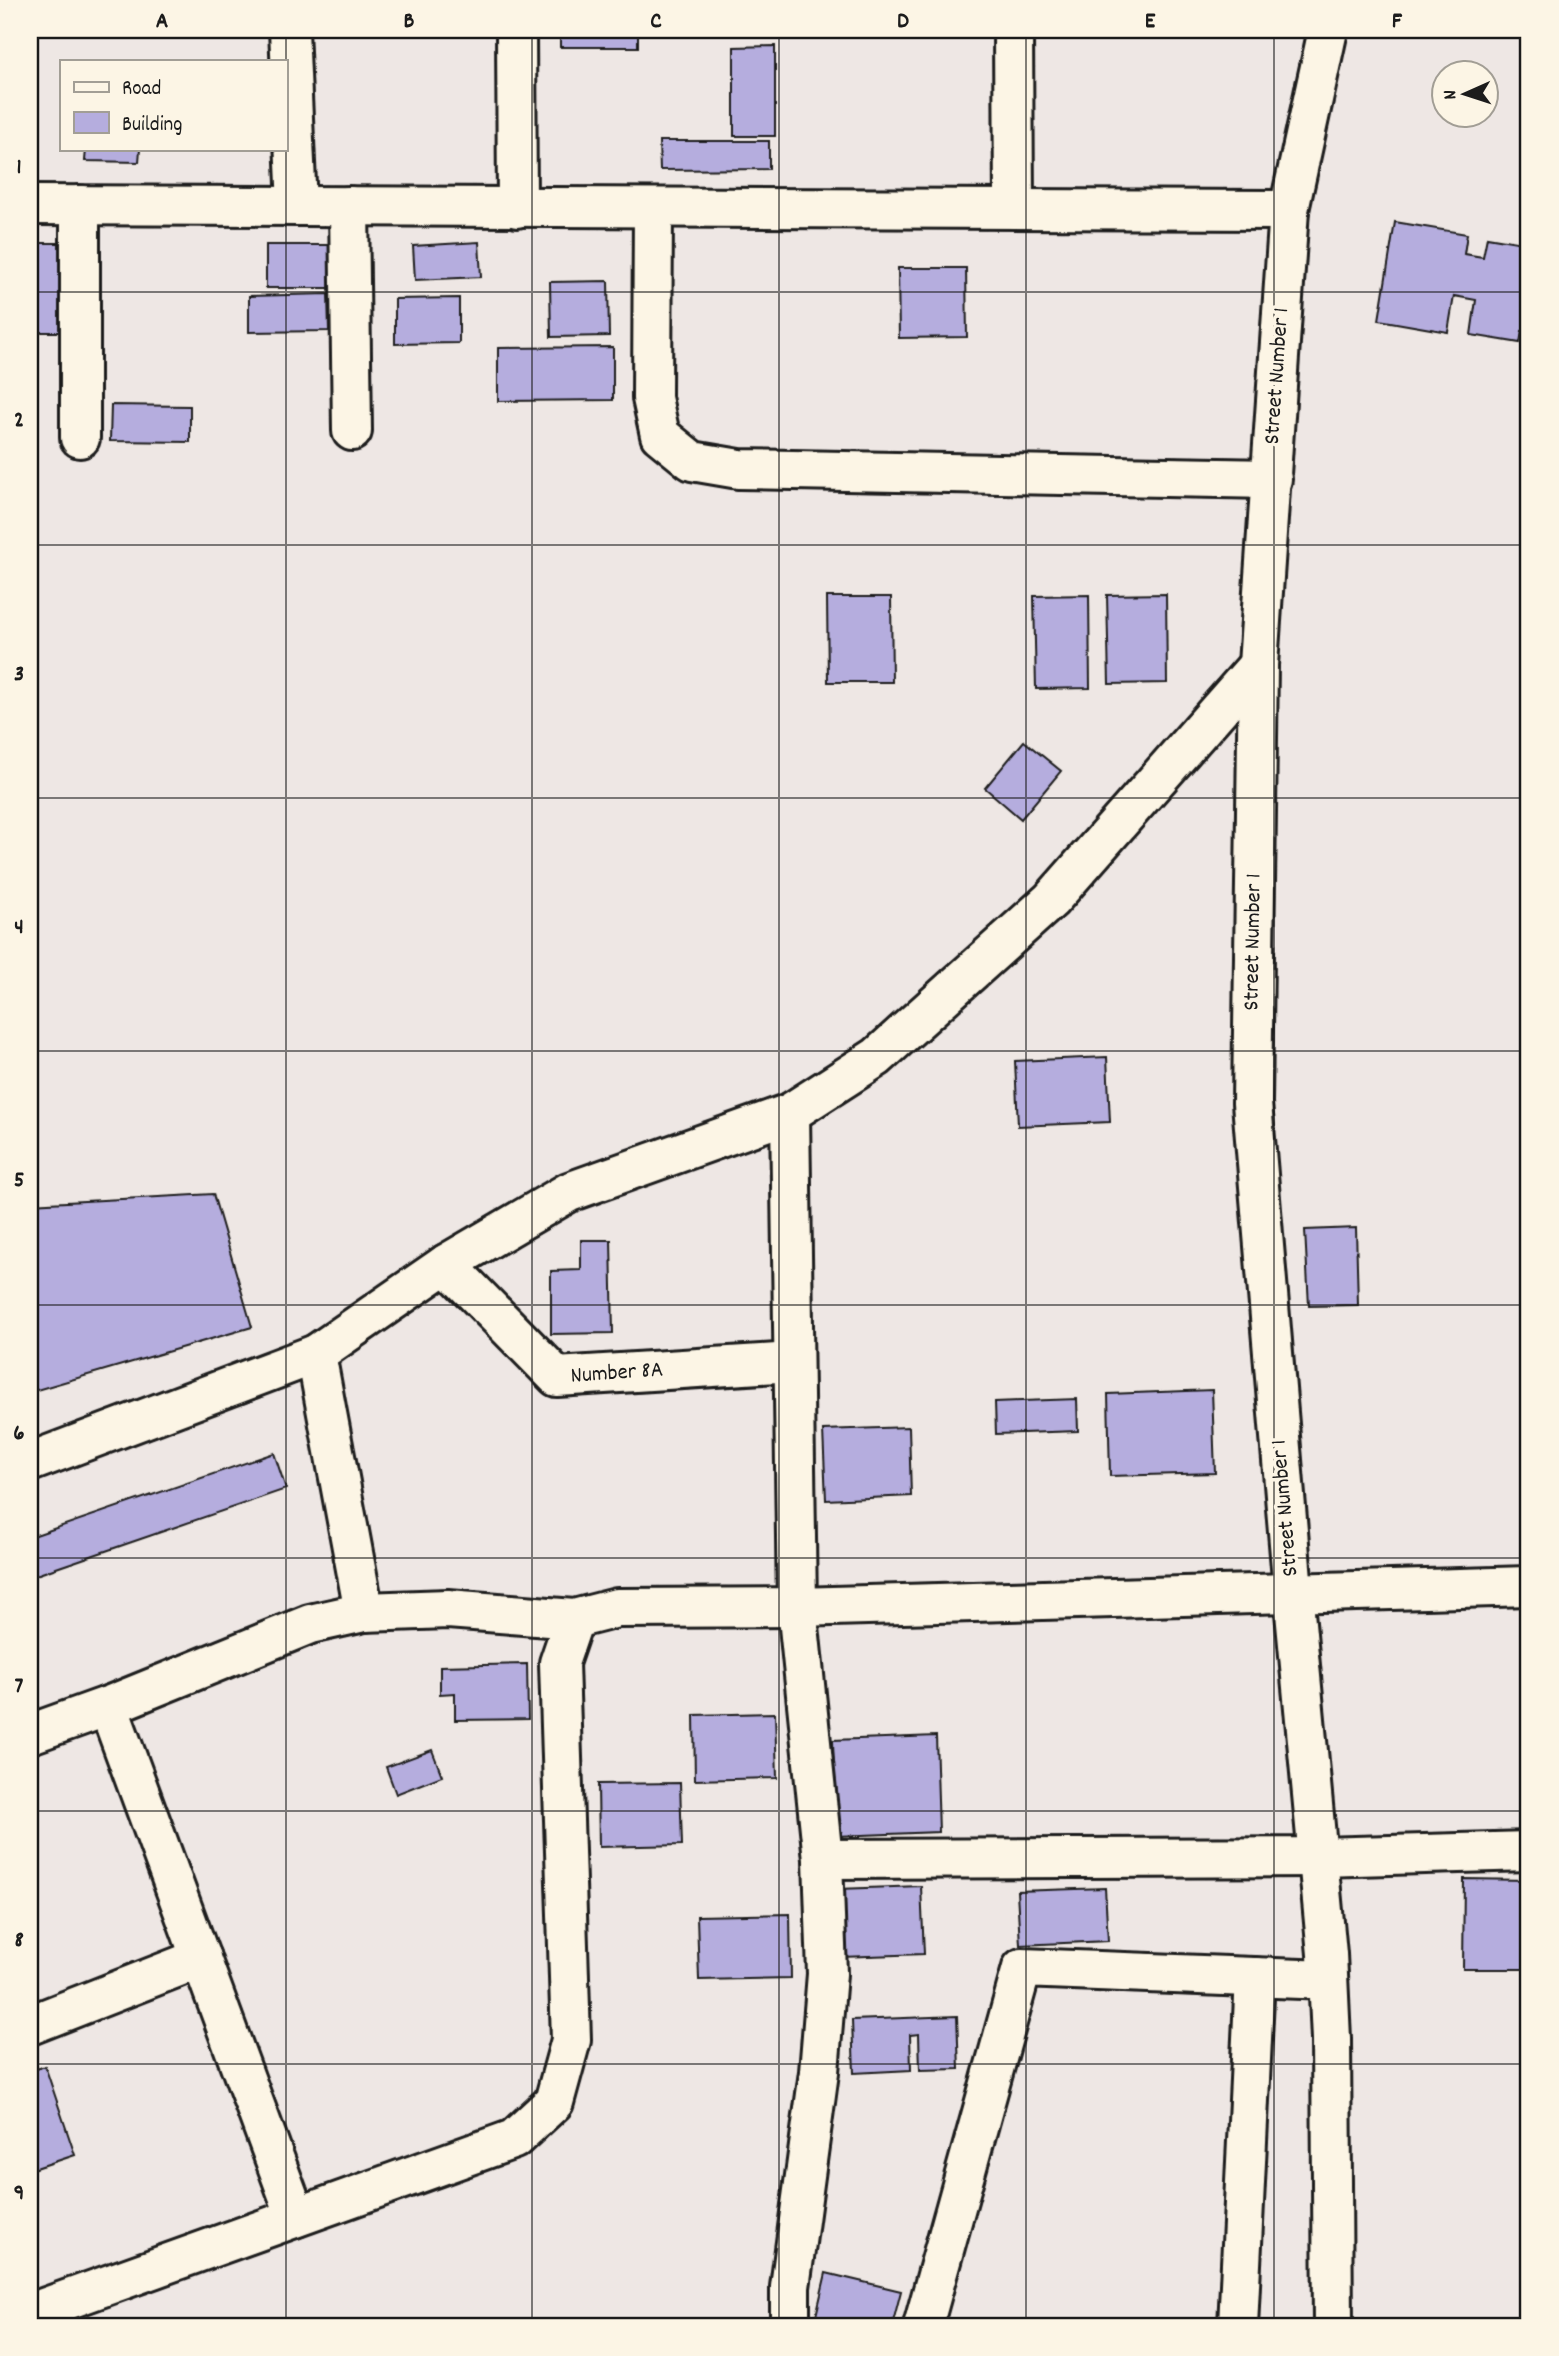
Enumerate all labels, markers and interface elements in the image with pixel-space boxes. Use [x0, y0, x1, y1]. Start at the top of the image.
text: A [156, 6, 168, 39]
text: B [404, 6, 415, 39]
text: C [650, 6, 662, 39]
text: D [897, 6, 909, 39]
text: E [1145, 6, 1156, 39]
text: F [1392, 6, 1403, 39]
legend [60, 60, 287, 150]
north arrow [1430, 60, 1500, 130]
text: Road [122, 75, 161, 105]
text: N [1438, 89, 1465, 100]
text: Building [122, 111, 182, 141]
text: 1 [16, 152, 22, 185]
street label: Street Number 1 [1257, 306, 1299, 446]
text: 2 [14, 405, 24, 438]
text: 3 [14, 659, 24, 692]
street label: Street Number 1 [1236, 873, 1272, 1011]
text: 4 [14, 912, 24, 945]
text: 5 [14, 1165, 24, 1198]
street label: Number 8A [570, 1354, 664, 1394]
text: 6 [13, 1418, 25, 1451]
street label: Street Number 1 [1264, 1438, 1308, 1578]
text: 7 [15, 1671, 24, 1704]
text: 8 [14, 1925, 24, 1958]
text: 9 [14, 2178, 24, 2211]

